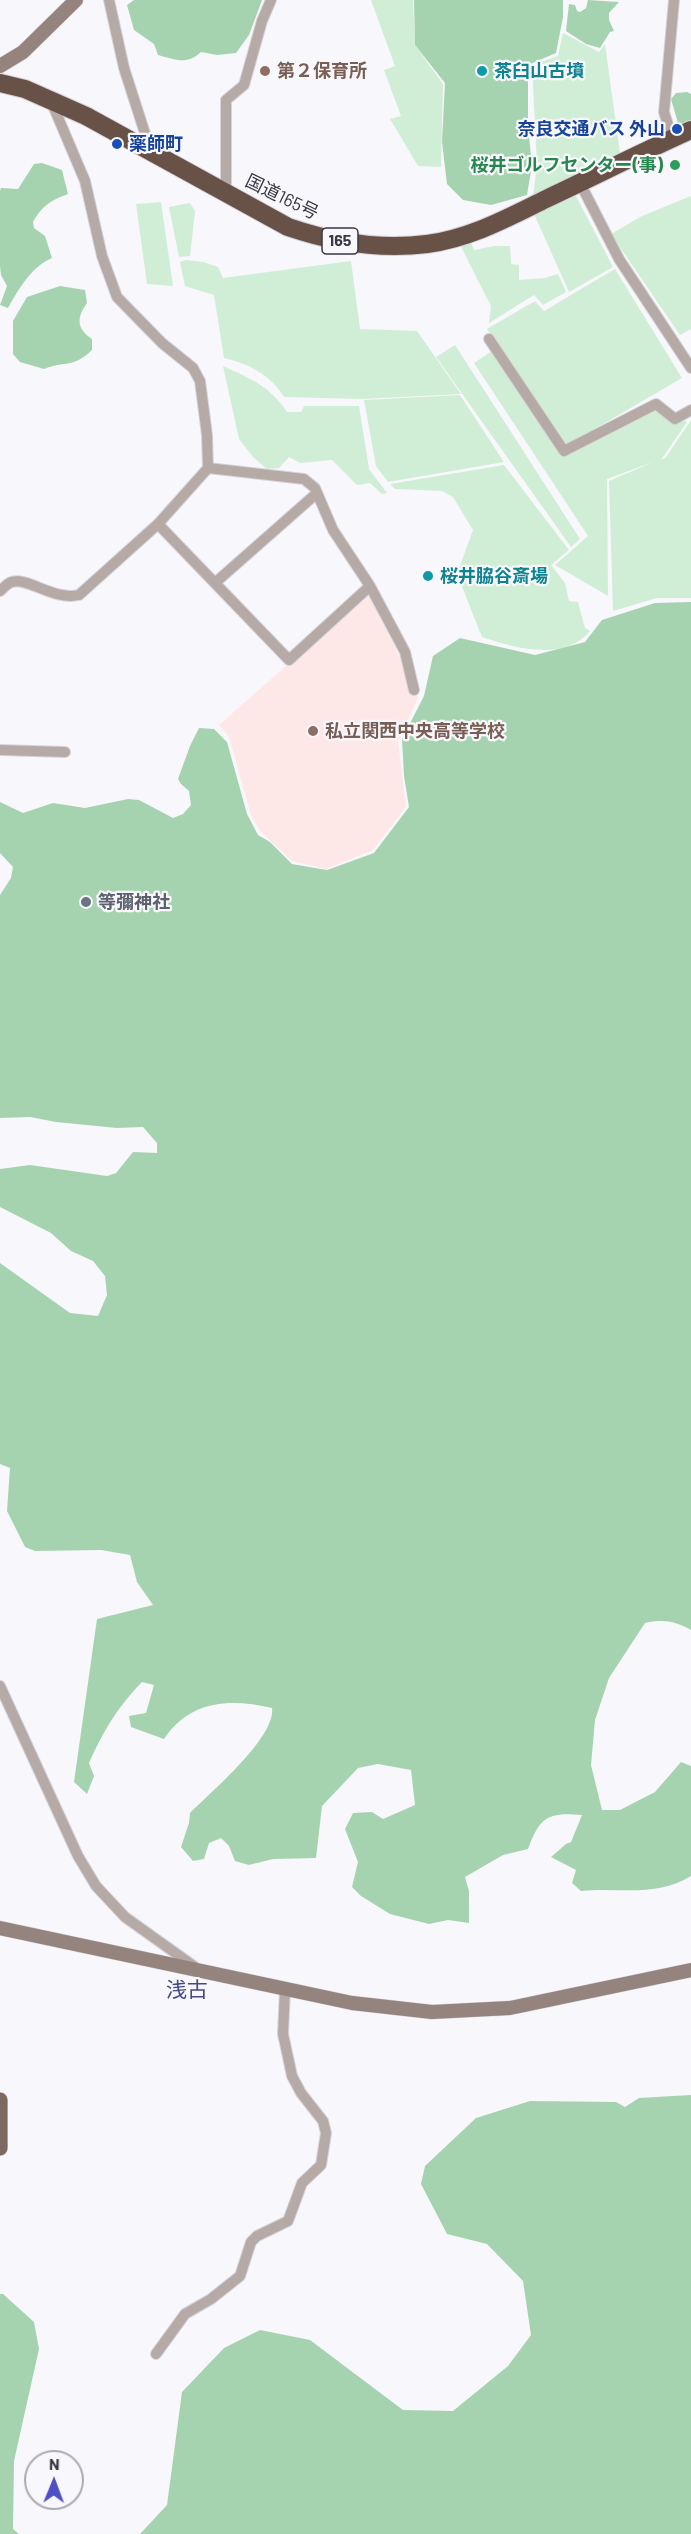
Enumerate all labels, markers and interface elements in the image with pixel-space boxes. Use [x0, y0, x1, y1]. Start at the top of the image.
place label: 第２保育所 [277, 60, 367, 82]
place label: 茶臼山古墳 [494, 60, 584, 82]
marker: 第２保育所 [258, 64, 272, 78]
marker: 茶臼山古墳 [475, 64, 489, 78]
place label: 奈良交通バス 外山 [517, 118, 665, 140]
marker: 奈良交通バス 外山 [670, 122, 684, 136]
place label: 薬師町 [129, 133, 183, 155]
marker: 薬師町 [110, 137, 124, 151]
place label: 桜井ゴルフセンター(事) [471, 154, 663, 176]
marker: 桜井ゴルフセンター(事) [668, 158, 682, 172]
street label: 国道165号 [242, 170, 322, 224]
road number: 165 [322, 228, 358, 254]
place label: 桜井脇谷斎場 [440, 565, 548, 587]
marker: 桜井脇谷斎場 [421, 569, 435, 583]
place label: 私立関西中央高等学校 [325, 720, 505, 742]
marker: 私立関西中央高等学校 [306, 724, 320, 738]
place label: 等彌神社 [98, 891, 170, 913]
marker: 等彌神社 [79, 895, 93, 909]
district label: 浅古 [166, 1977, 208, 2003]
north arrow [24, 2450, 84, 2510]
text: N [49, 2454, 60, 2473]

